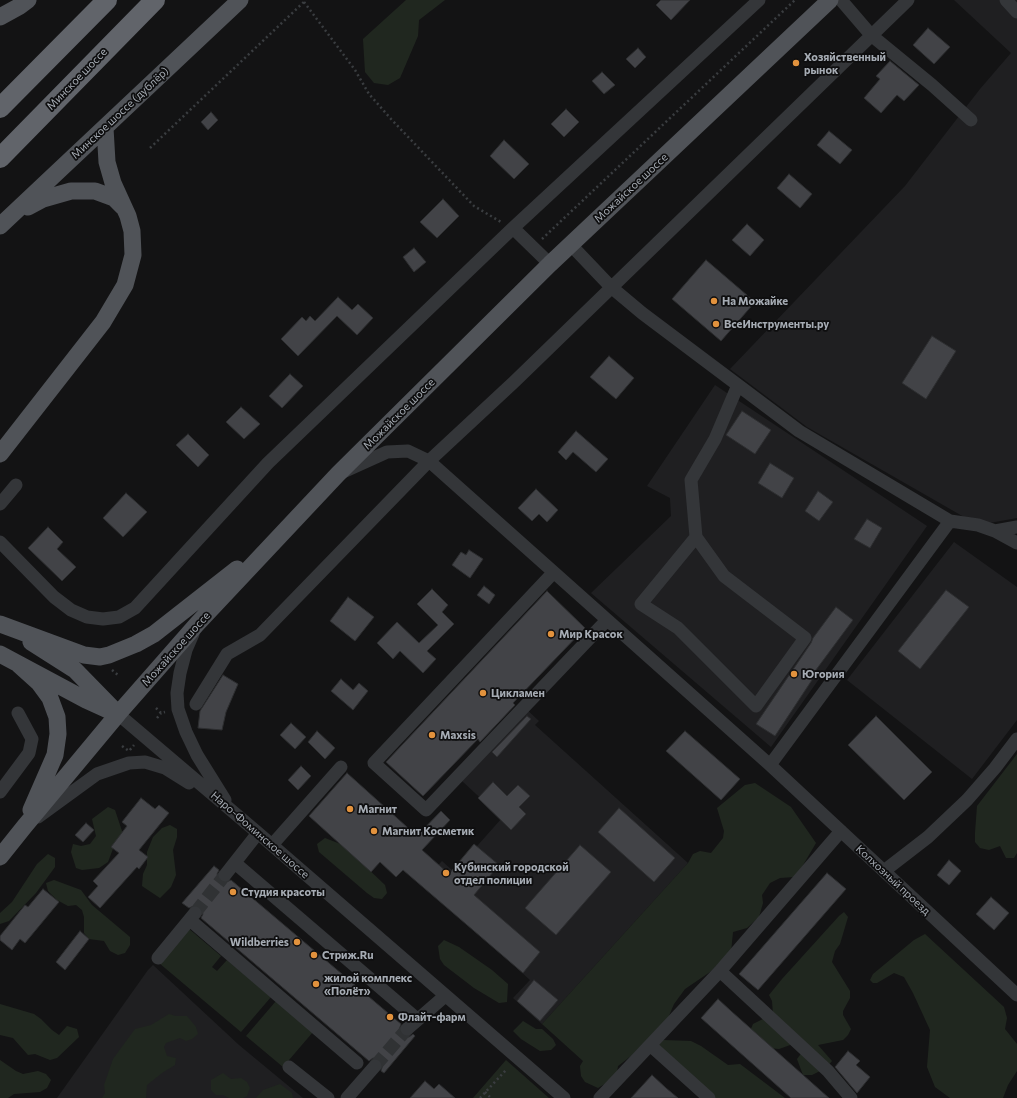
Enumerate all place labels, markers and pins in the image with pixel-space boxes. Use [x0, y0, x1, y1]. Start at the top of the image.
place label: Хозяйственный рынок [804, 50, 886, 76]
marker: Хозяйственный рынок [791, 58, 801, 68]
place label: На Можайке [722, 294, 788, 308]
marker: На Можайке [709, 296, 719, 306]
place label: ВсеИнструменты.ру [724, 317, 829, 331]
marker: ВсеИнструменты.ру [711, 319, 721, 329]
place label: Мир Красок [559, 627, 623, 641]
marker: Мир Красок [546, 629, 556, 639]
place label: Югория [802, 667, 844, 681]
marker: Югория [789, 669, 799, 679]
place label: Цикламен [491, 686, 545, 700]
marker: Цикламен [478, 688, 488, 698]
place label: Maxsis [440, 728, 476, 742]
marker: Maxsis [427, 730, 437, 740]
place label: Магнит [358, 802, 397, 816]
marker: Магнит [345, 804, 355, 814]
place label: Магнит Косметик [382, 824, 474, 838]
marker: Магнит Косметик [369, 826, 379, 836]
place label: Кубинский городской отдел полиции [454, 860, 569, 886]
marker: Кубинский городской отдел полиции [441, 868, 451, 878]
place label: Студия красоты [241, 885, 325, 899]
marker: Студия красоты [228, 887, 238, 897]
place label: Wildberries [230, 935, 289, 949]
marker: Wildberries [292, 937, 302, 947]
place label: Стриж.Ru [322, 948, 374, 962]
marker: Стриж.Ru [309, 950, 319, 960]
place label: жилой комплекс «Полёт» [324, 971, 412, 997]
marker: жилой комплекс «Полёт» [311, 979, 321, 989]
place label: Флайт-фарм [398, 1010, 466, 1024]
marker: Флайт-фарм [385, 1012, 395, 1022]

